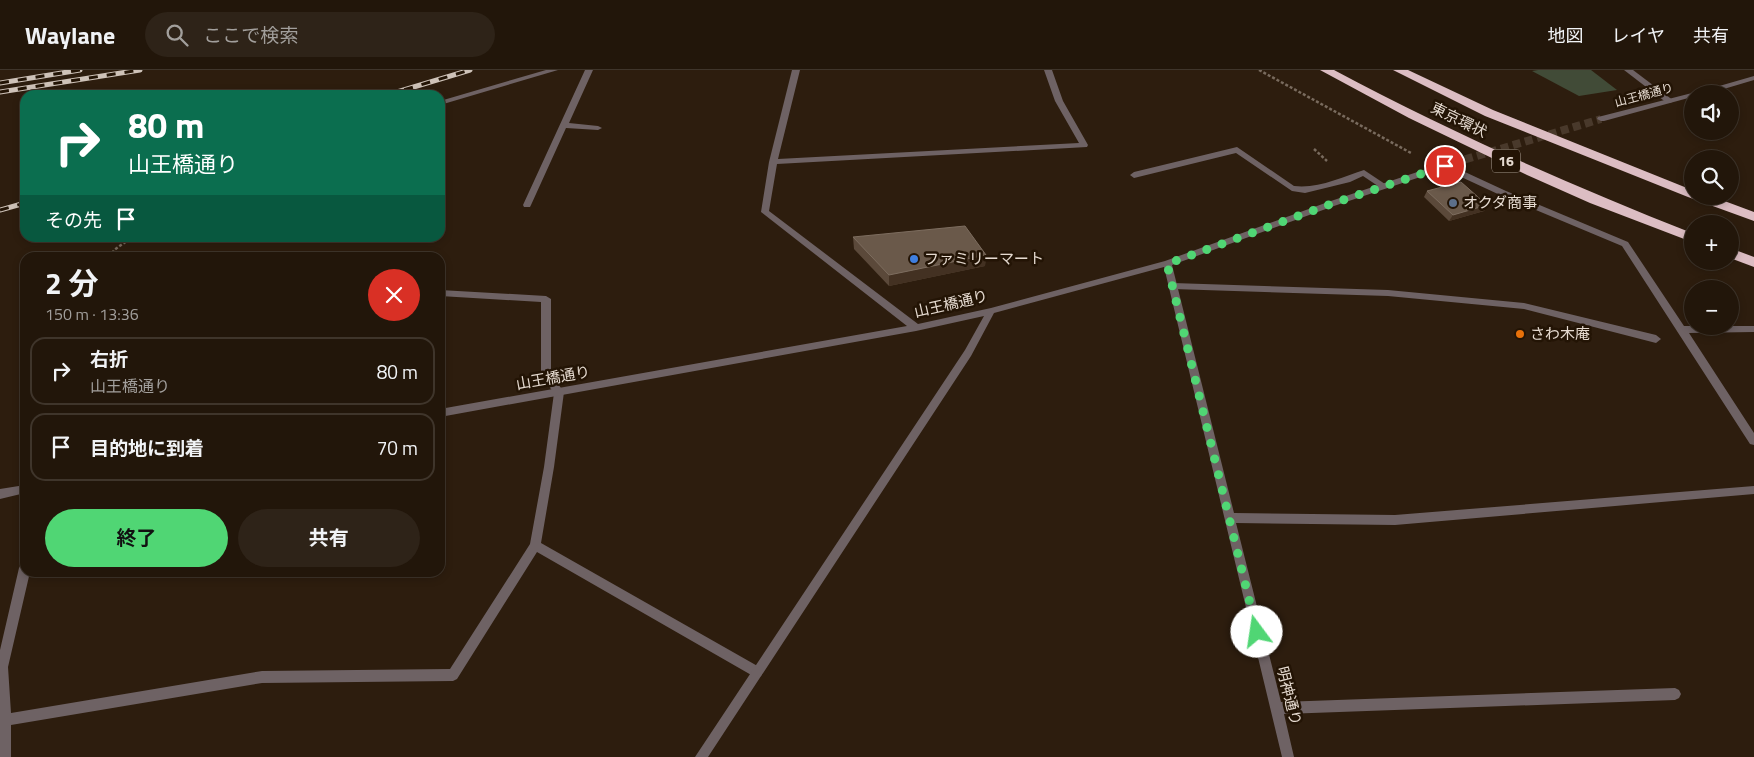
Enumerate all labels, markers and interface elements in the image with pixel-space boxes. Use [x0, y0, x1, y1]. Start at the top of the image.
search box [145, 12, 495, 57]
text: Waylane [25, 17, 115, 53]
text: ここで検索 [203, 20, 298, 49]
icon: search [163, 21, 191, 49]
text: 地図 [1548, 22, 1584, 49]
text: レイヤ [1612, 22, 1665, 49]
text: 共有 [1693, 22, 1729, 49]
street label: 山王橋通り [1612, 78, 1675, 111]
map controls [1684, 85, 1739, 335]
button: sound [1684, 85, 1739, 140]
street label: 東京環状 [1427, 96, 1491, 143]
text: 80 m [128, 98, 204, 152]
icon: right [45, 110, 110, 175]
pin [1424, 145, 1466, 187]
text: 山王橋通り [128, 147, 238, 181]
road number: 16 [1492, 150, 1520, 172]
button: search [1684, 150, 1739, 205]
icon: arrive [1431, 152, 1459, 180]
place label: オクダ商事 [1463, 191, 1537, 214]
marker: オクダ商事 [1447, 197, 1459, 209]
text: その先 [45, 205, 102, 234]
icon: arrive [112, 205, 140, 233]
button: + [1684, 215, 1739, 270]
place label: ファミリーマート [924, 247, 1044, 270]
marker: ファミリーマート [908, 253, 920, 265]
text: 2 分 [45, 260, 98, 306]
button: close [368, 269, 420, 321]
button: − [1684, 280, 1739, 335]
street label: 山王橋通り [912, 284, 990, 323]
text: 150 m · 13:36 [45, 302, 139, 326]
place label: さわ木庵 [1530, 322, 1590, 345]
marker: さわ木庵 [1514, 328, 1526, 340]
text: 右折 [90, 344, 128, 373]
icon: right [47, 357, 75, 385]
text: 80 m [377, 357, 418, 386]
street label: 山王橋通り [514, 360, 592, 395]
text: 山王橋通り [90, 374, 170, 398]
icon: arrive [47, 433, 75, 461]
text: 目的地に到着 [90, 433, 204, 462]
text: 70 m [377, 433, 418, 462]
button: 終了 [45, 509, 228, 567]
button: 共有 [238, 509, 420, 567]
position arrow [1230, 605, 1282, 657]
street label: 明神通り [1271, 664, 1308, 728]

